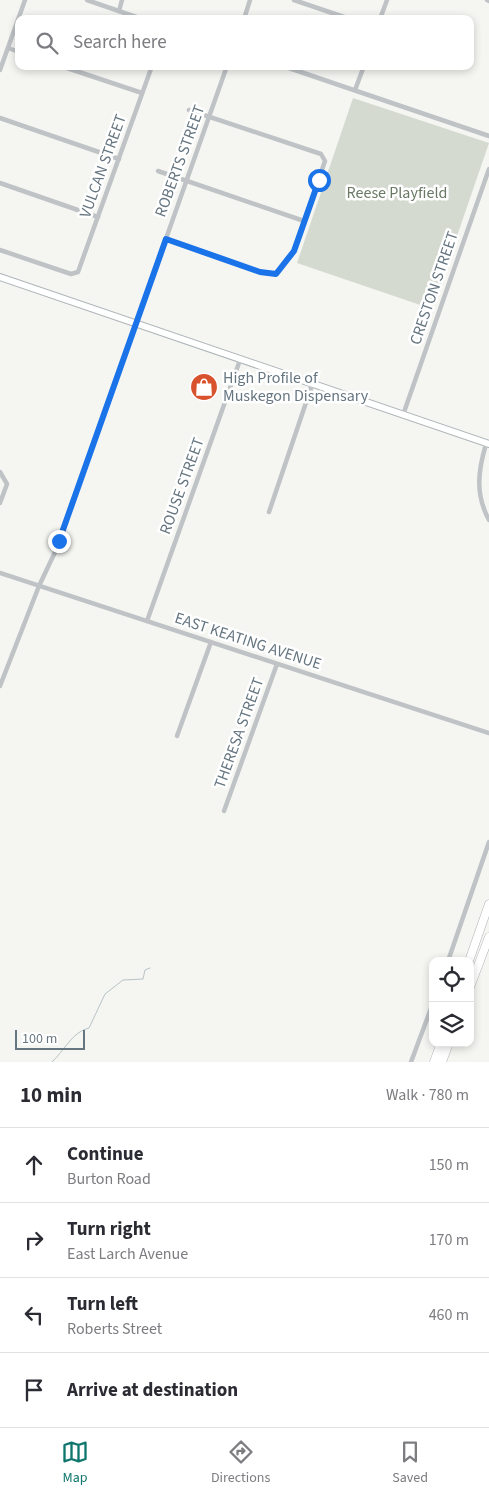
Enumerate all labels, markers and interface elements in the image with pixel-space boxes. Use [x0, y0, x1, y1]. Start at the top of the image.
search box [15, 15, 474, 70]
icon: search [33, 29, 61, 57]
text: Search here [73, 29, 167, 56]
street label: ROBERTS STREET [150, 102, 211, 220]
street label: VULCAN STREET [74, 111, 132, 221]
route start [308, 169, 331, 192]
park label: Reese Playfield [347, 182, 447, 204]
street label: CRESTON STREET [404, 228, 464, 348]
place label: High Profile of Muskegon Dispensary [223, 367, 369, 407]
shop icon: High Profile of Muskegon Dispensary [189, 372, 219, 402]
street label: ROUSE STREET [154, 434, 210, 537]
route end [48, 530, 71, 553]
street label: EAST KEATING AVENUE [172, 607, 324, 675]
street label: THERESA STREET [209, 674, 269, 792]
map controls [429, 957, 474, 1047]
button: locate [429, 957, 474, 1002]
button: layers [429, 1002, 474, 1047]
scale bar [15, 1027, 85, 1050]
text: 100 m [22, 1029, 57, 1049]
text: 10 min [20, 1080, 82, 1110]
text: Walk · 780 m [386, 1084, 469, 1106]
text: Continue [67, 1141, 144, 1168]
icon: ahead [20, 1151, 48, 1179]
text: 150 m [429, 1154, 469, 1176]
text: Burton Road [67, 1168, 151, 1190]
text: Turn right [67, 1216, 151, 1243]
icon: right [20, 1226, 48, 1254]
text: 170 m [429, 1229, 469, 1251]
text: East Larch Avenue [67, 1243, 188, 1265]
text: Turn left [67, 1291, 138, 1318]
icon: left [20, 1301, 48, 1329]
text: 460 m [429, 1304, 469, 1326]
text: Roberts Street [67, 1318, 162, 1340]
icon: arrive [20, 1376, 48, 1404]
text: Arrive at destination [67, 1377, 238, 1404]
tab: Map [61, 1438, 89, 1488]
tab: Directions [211, 1438, 270, 1488]
tab: Saved [392, 1438, 428, 1488]

